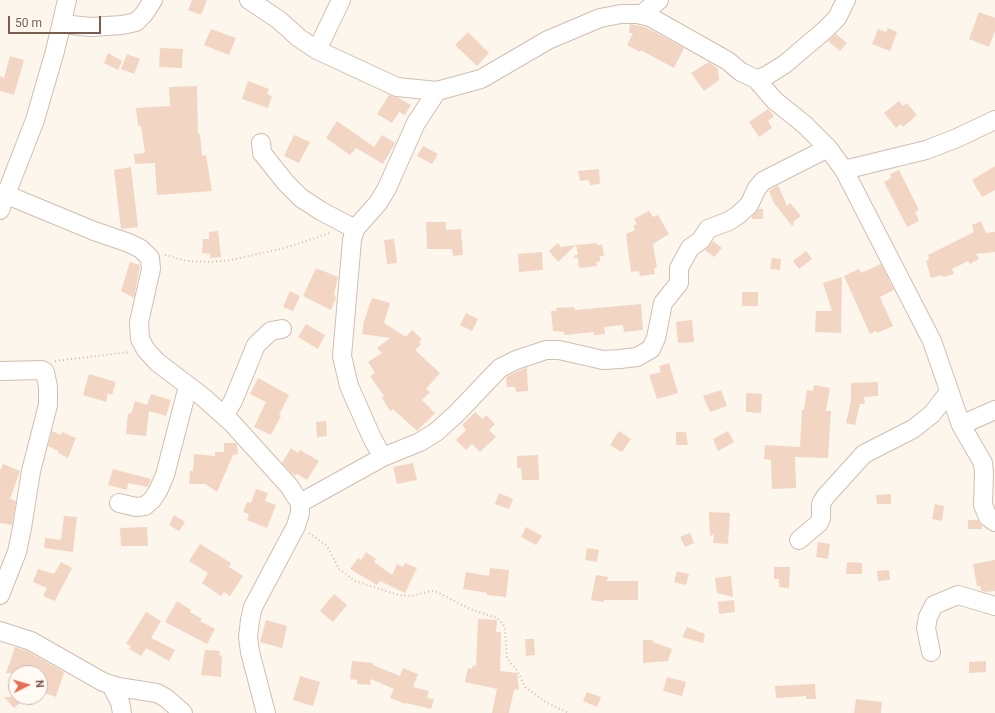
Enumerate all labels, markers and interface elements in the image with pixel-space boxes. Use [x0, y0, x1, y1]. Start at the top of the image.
scale bar [10, 8, 103, 34]
text: 50 m [15, 16, 42, 30]
north arrow [8, 665, 48, 705]
text: N [33, 680, 46, 688]

